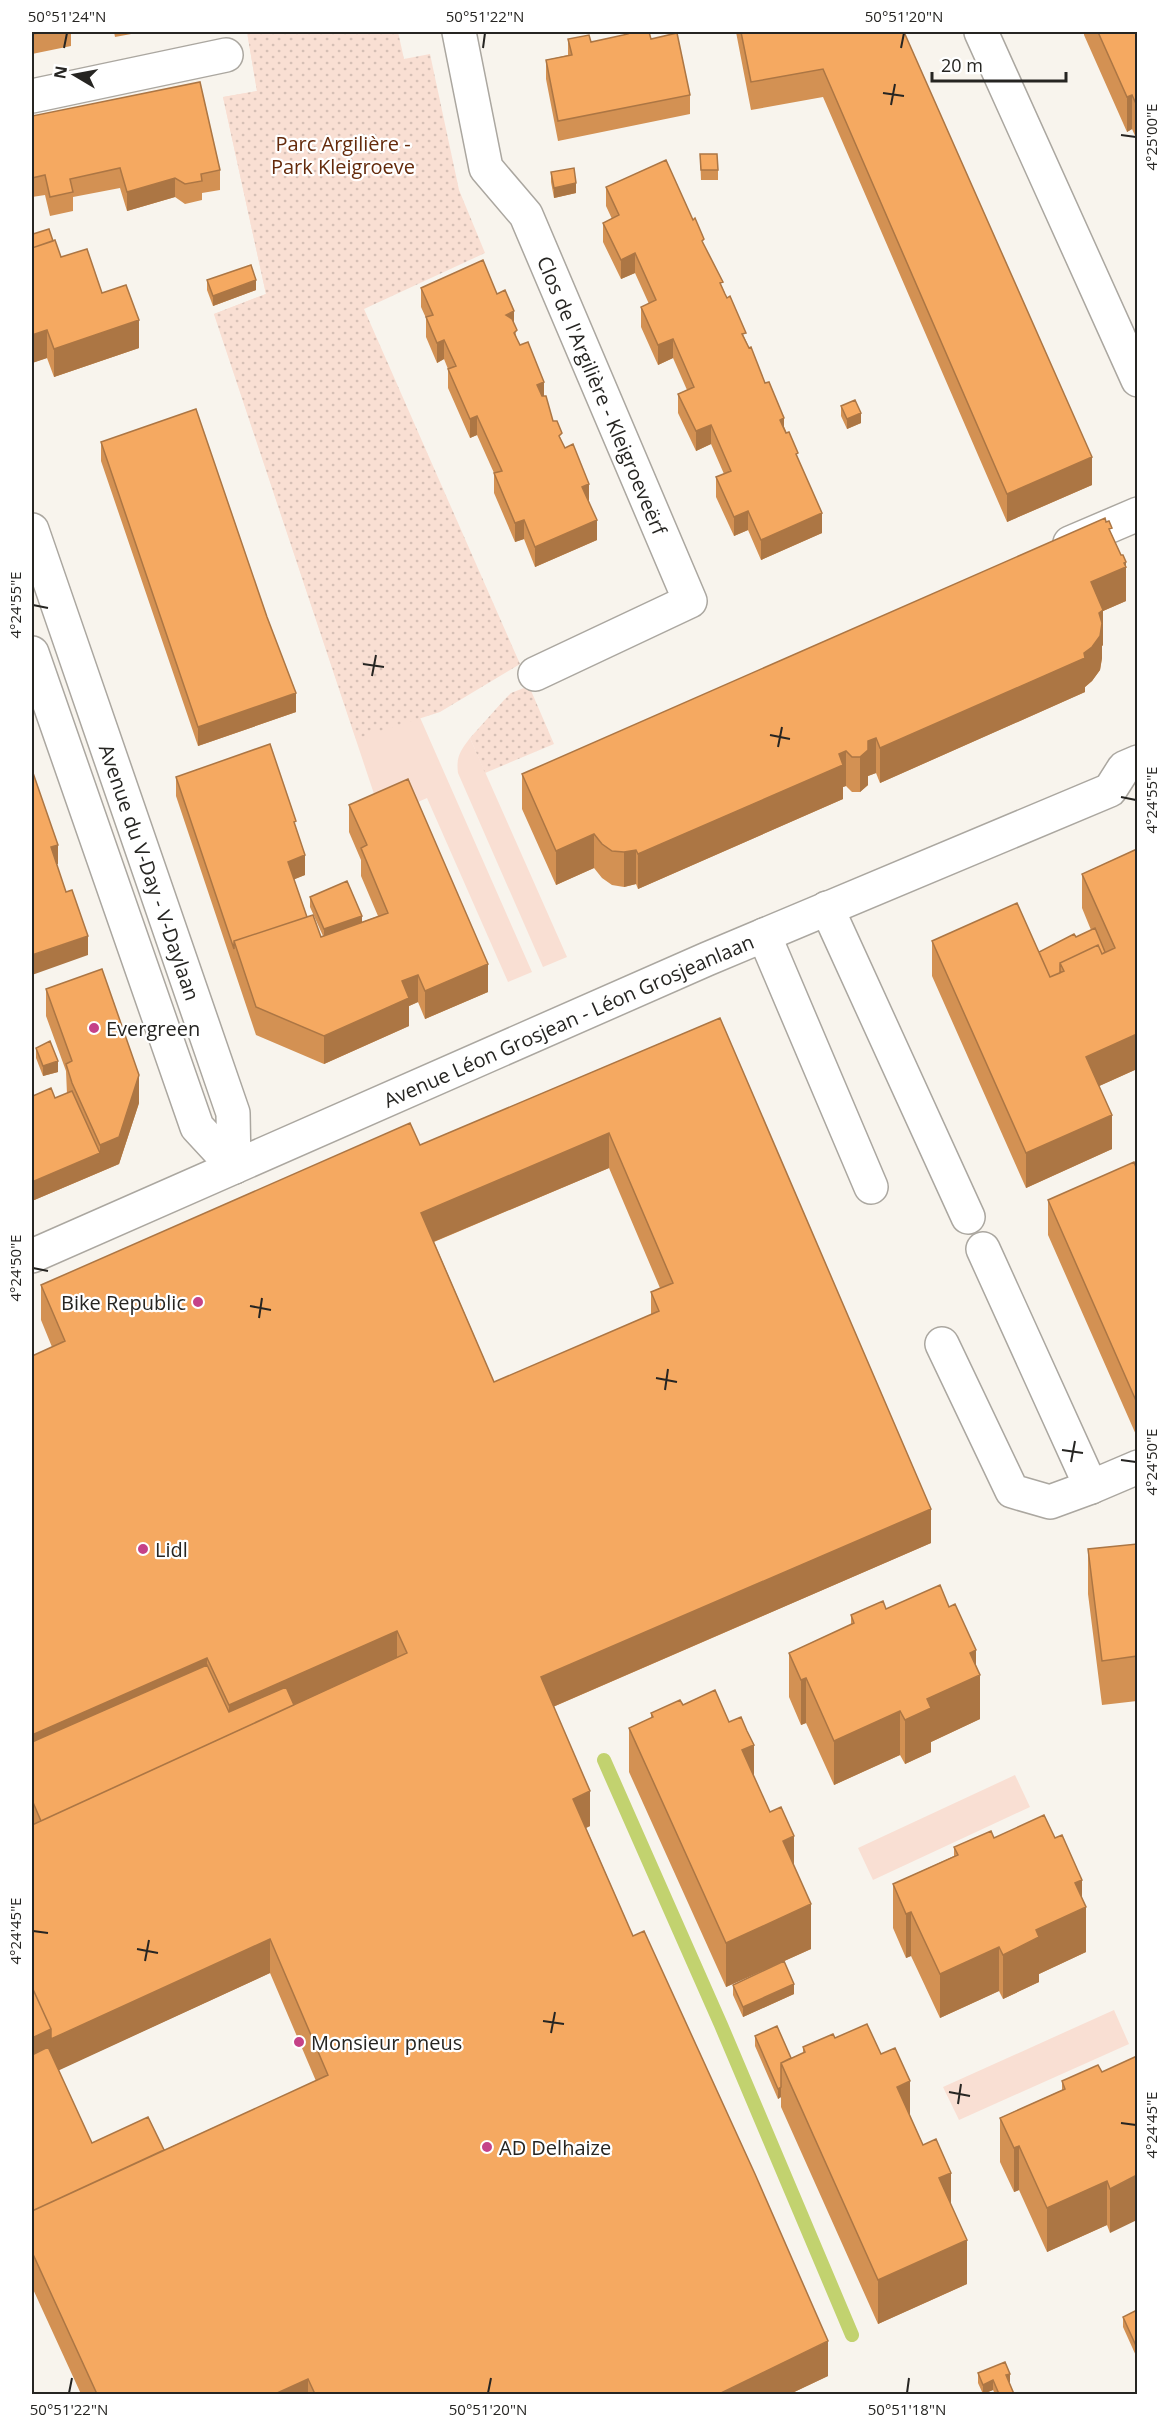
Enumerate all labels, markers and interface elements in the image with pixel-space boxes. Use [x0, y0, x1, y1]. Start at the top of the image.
text: 50°51'24"N [28, 6, 106, 26]
text: 50°51'22"N [446, 6, 524, 26]
text: 50°51'20"N [865, 6, 943, 26]
north arrow [45, 45, 105, 105]
scale bar [932, 45, 1066, 83]
text: 20 m [941, 53, 983, 77]
text: N [48, 64, 72, 81]
text: 4°25'00"E [1141, 104, 1161, 170]
park label: Parc Argilière - Park Kleigroeve [271, 130, 415, 180]
street label: Clos de l'Argilière - Kleigroeveërf [531, 252, 674, 540]
text: 4°24'55"E [5, 572, 25, 638]
street label: Avenue du V-Day - V-Daylaan [93, 741, 207, 1004]
text: 4°24'55"E [1141, 767, 1161, 833]
street label: Avenue Léon Grosjean - Léon Grosjeanlaan [379, 927, 758, 1113]
place label: Evergreen [106, 1015, 200, 1042]
marker: Evergreen [87, 1021, 101, 1035]
text: 4°24'50"E [5, 1235, 25, 1301]
place label: Bike Republic [61, 1289, 186, 1316]
marker: Bike Republic [191, 1295, 205, 1309]
text: 4°24'50"E [1141, 1429, 1161, 1495]
place label: Lidl [155, 1536, 188, 1563]
marker: Lidl [136, 1542, 150, 1556]
text: 4°24'45"E [5, 1898, 25, 1964]
place label: Monsieur pneus [311, 2029, 462, 2056]
marker: Monsieur pneus [292, 2035, 306, 2049]
text: 4°24'45"E [1141, 2092, 1161, 2158]
place label: AD Delhaize [499, 2134, 611, 2161]
marker: AD Delhaize [480, 2140, 494, 2154]
text: 50°51'22"N [30, 2399, 108, 2419]
text: 50°51'20"N [449, 2399, 527, 2419]
text: 50°51'18"N [868, 2399, 946, 2419]

